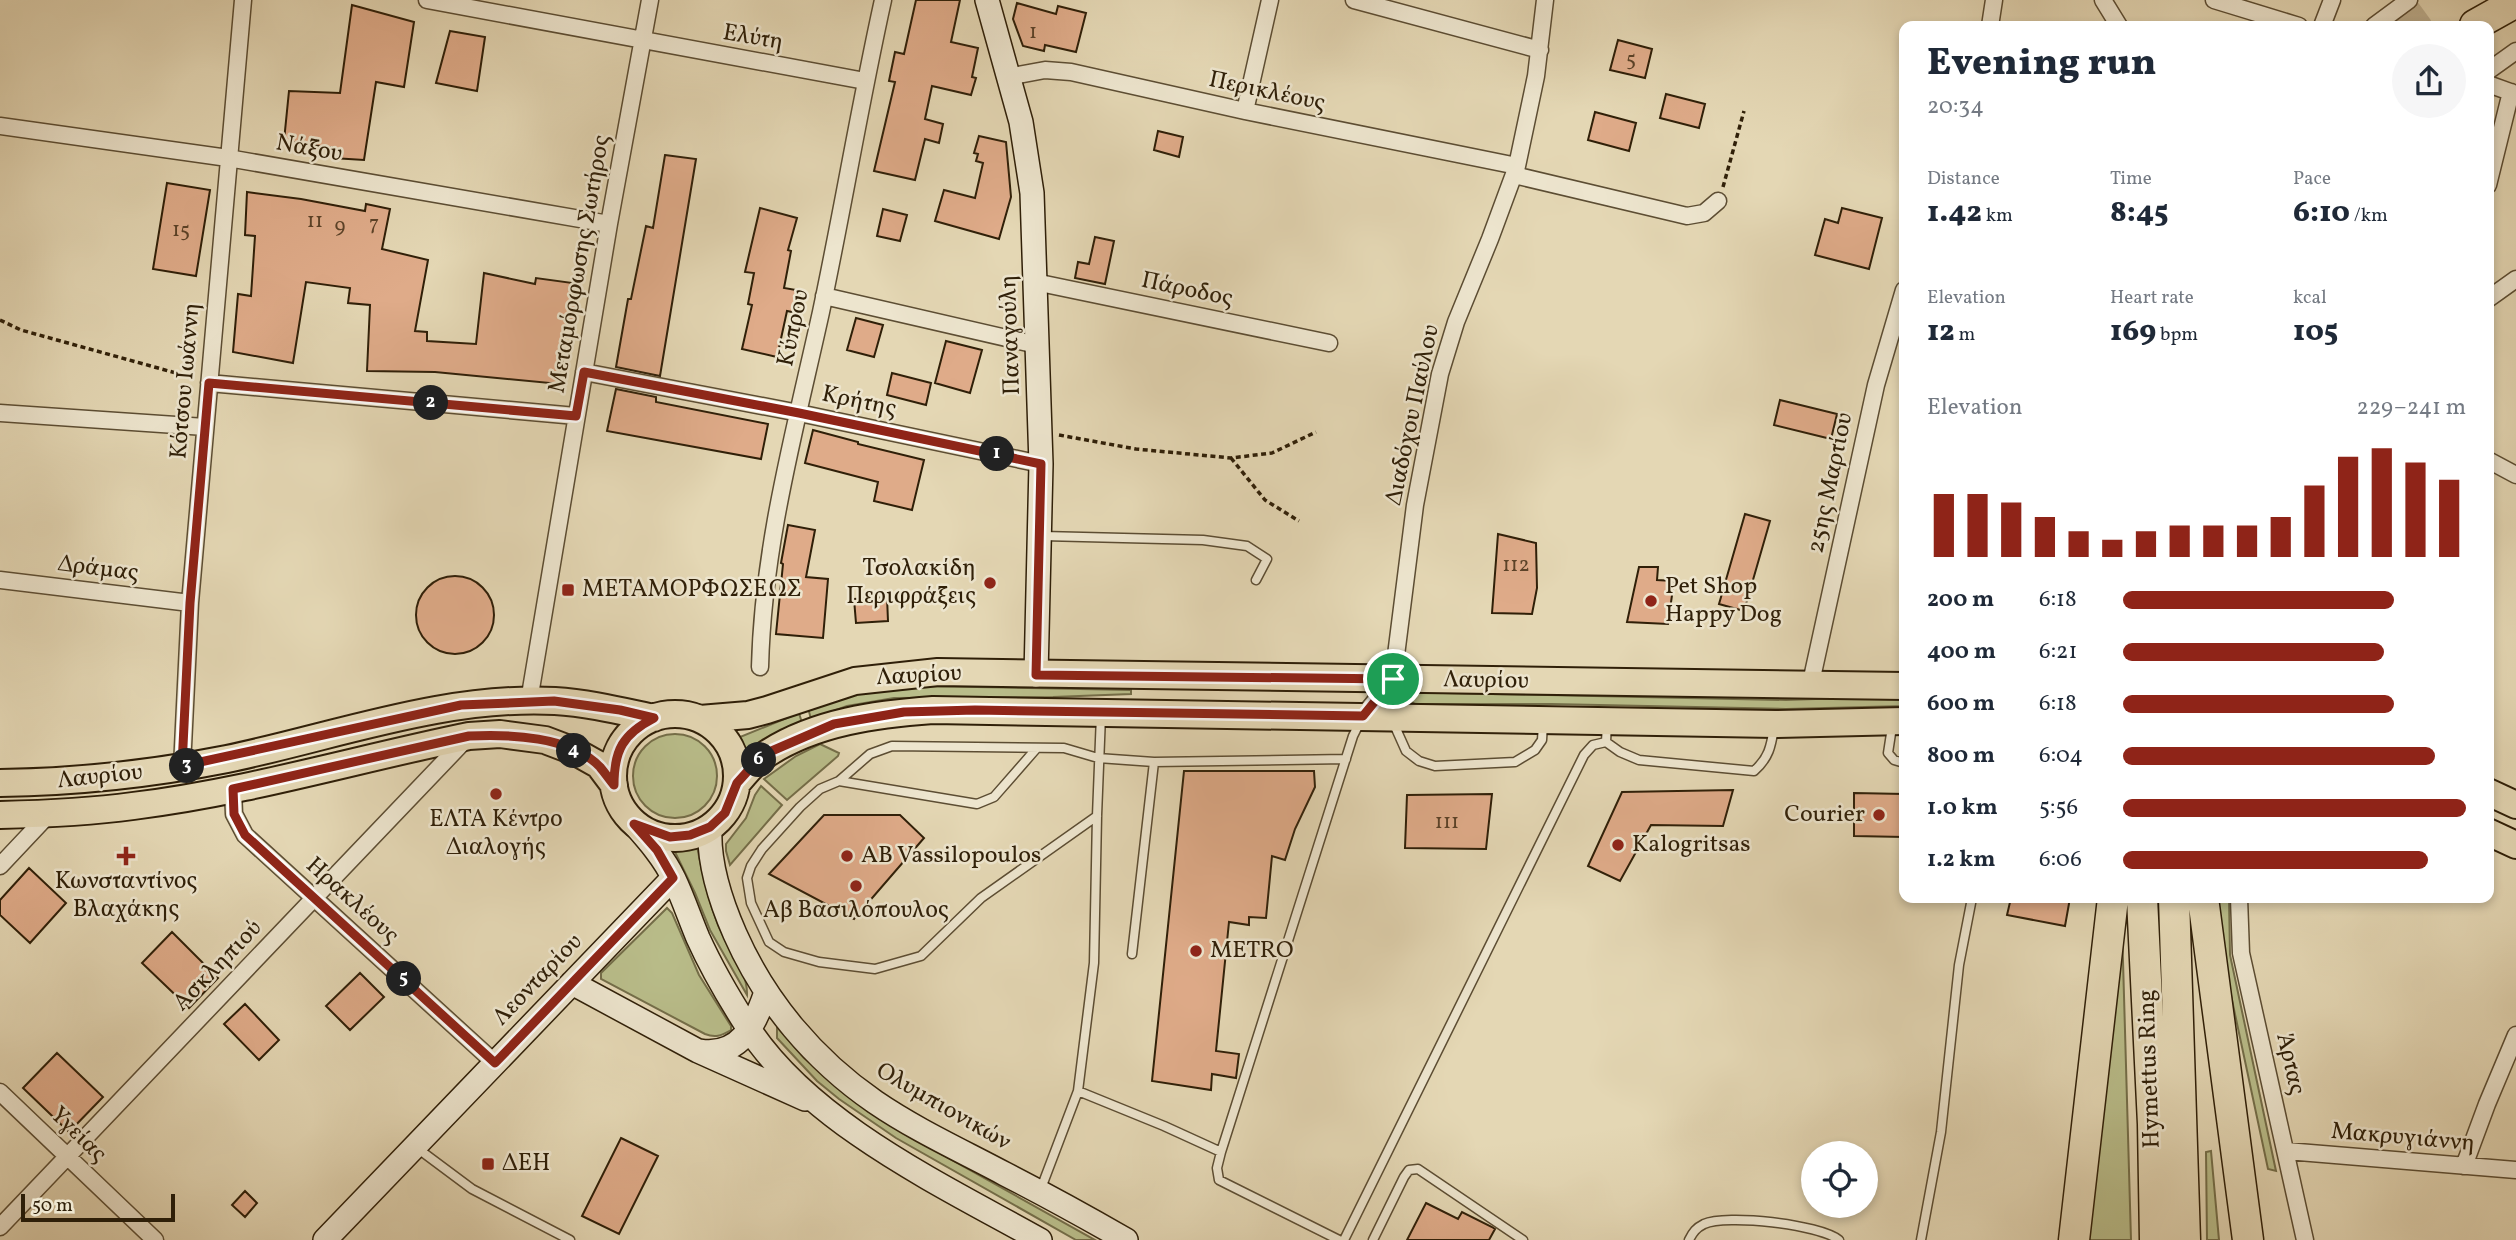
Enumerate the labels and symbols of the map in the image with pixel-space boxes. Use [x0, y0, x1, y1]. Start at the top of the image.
street label: Ελύτη [720, 16, 786, 60]
house number: 1 [1029, 18, 1037, 47]
house number: 5 [1626, 45, 1636, 74]
street label: Περικλέους [1206, 63, 1328, 121]
street label: Νάξου [273, 126, 345, 172]
street label: Μεταμόρφωσης Σωτήρος [541, 132, 619, 396]
house number: 11 [307, 207, 323, 236]
house number: 7 [369, 210, 379, 239]
house number: 9 [335, 212, 346, 241]
house number: 15 [172, 216, 190, 245]
street label: Πάροδος [1138, 264, 1236, 316]
street label: Παναγούλη [992, 274, 1030, 396]
street label: Κύπρου [769, 286, 819, 370]
street label: Κότσου Ιωάννη [162, 301, 210, 461]
street label: Διαδόχου Παύλου [1377, 321, 1449, 509]
street label: Κρήτης [818, 378, 900, 426]
pin: 2 [414, 386, 448, 420]
street label: 25ης Μαρτίου [1799, 409, 1863, 557]
pin: 1 [979, 436, 1014, 472]
street label: Δράμας [56, 547, 140, 591]
house number: 112 [1502, 551, 1530, 580]
place label: Τσολακίδη Περιφράξεις [846, 552, 976, 614]
place label: Pet Shop Happy Dog [1665, 570, 1782, 632]
place label: ΜΕΤΑΜΟΡΦΩΣΕΩΣ [582, 573, 801, 607]
marker: Τσολακίδη Περιφράξεις [982, 575, 998, 591]
marker: ΜΕΤΑΜΟΡΦΩΣΕΩΣ [560, 582, 576, 598]
marker: Pet Shop Happy Dog [1643, 593, 1659, 609]
pin [1363, 649, 1423, 709]
street label: Λαυρίου [875, 657, 963, 695]
street label: Λαυρίου [1443, 663, 1529, 699]
pin: 4 [556, 734, 592, 768]
pin: 6 [742, 742, 776, 778]
pin: 3 [170, 748, 204, 784]
street label: Λαυρίου [56, 756, 144, 798]
marker: ΕΛΤΑ Κέντρο Διαλογής [488, 786, 504, 802]
place label: Courier [1784, 798, 1865, 832]
place label: ΕΛΤΑ Κέντρο Διαλογής [429, 803, 563, 865]
marker: Courier [1871, 807, 1887, 823]
house number: 111 [1435, 808, 1459, 837]
place label: Kalogritsas [1632, 828, 1751, 862]
marker: Kalogritsas [1610, 837, 1626, 853]
place label: AB Vassilopoulos [861, 839, 1041, 873]
marker: Κωνσταντίνος Βλαχάκης [118, 848, 134, 864]
marker: AB Vassilopoulos [839, 848, 855, 864]
street label: Ηρακλέους [298, 850, 406, 952]
place label: Κωνσταντίνος Βλαχάκης [55, 865, 197, 927]
marker: Αβ Βασιλόπουλος [848, 878, 864, 894]
place label: Αβ Βασιλόπουλος [763, 894, 949, 928]
street label: Ασκληπιού [166, 913, 270, 1019]
street label: Λεονταρίου [485, 926, 591, 1034]
place label: METRO [1210, 934, 1294, 968]
marker: METRO [1188, 943, 1204, 959]
pin: 5 [386, 962, 422, 996]
street label: Hymettus Ring [2130, 989, 2170, 1149]
street label: Άρτας [2266, 1030, 2314, 1098]
street label: Ολυμπιονικών [869, 1055, 1017, 1160]
street label: Υγείας [42, 1099, 114, 1171]
street label: Μακρυγιάννη [2330, 1115, 2476, 1161]
place label: ΔΕΗ [502, 1147, 550, 1181]
marker: ΔΕΗ [480, 1156, 496, 1172]
scale bar [21, 1191, 175, 1223]

